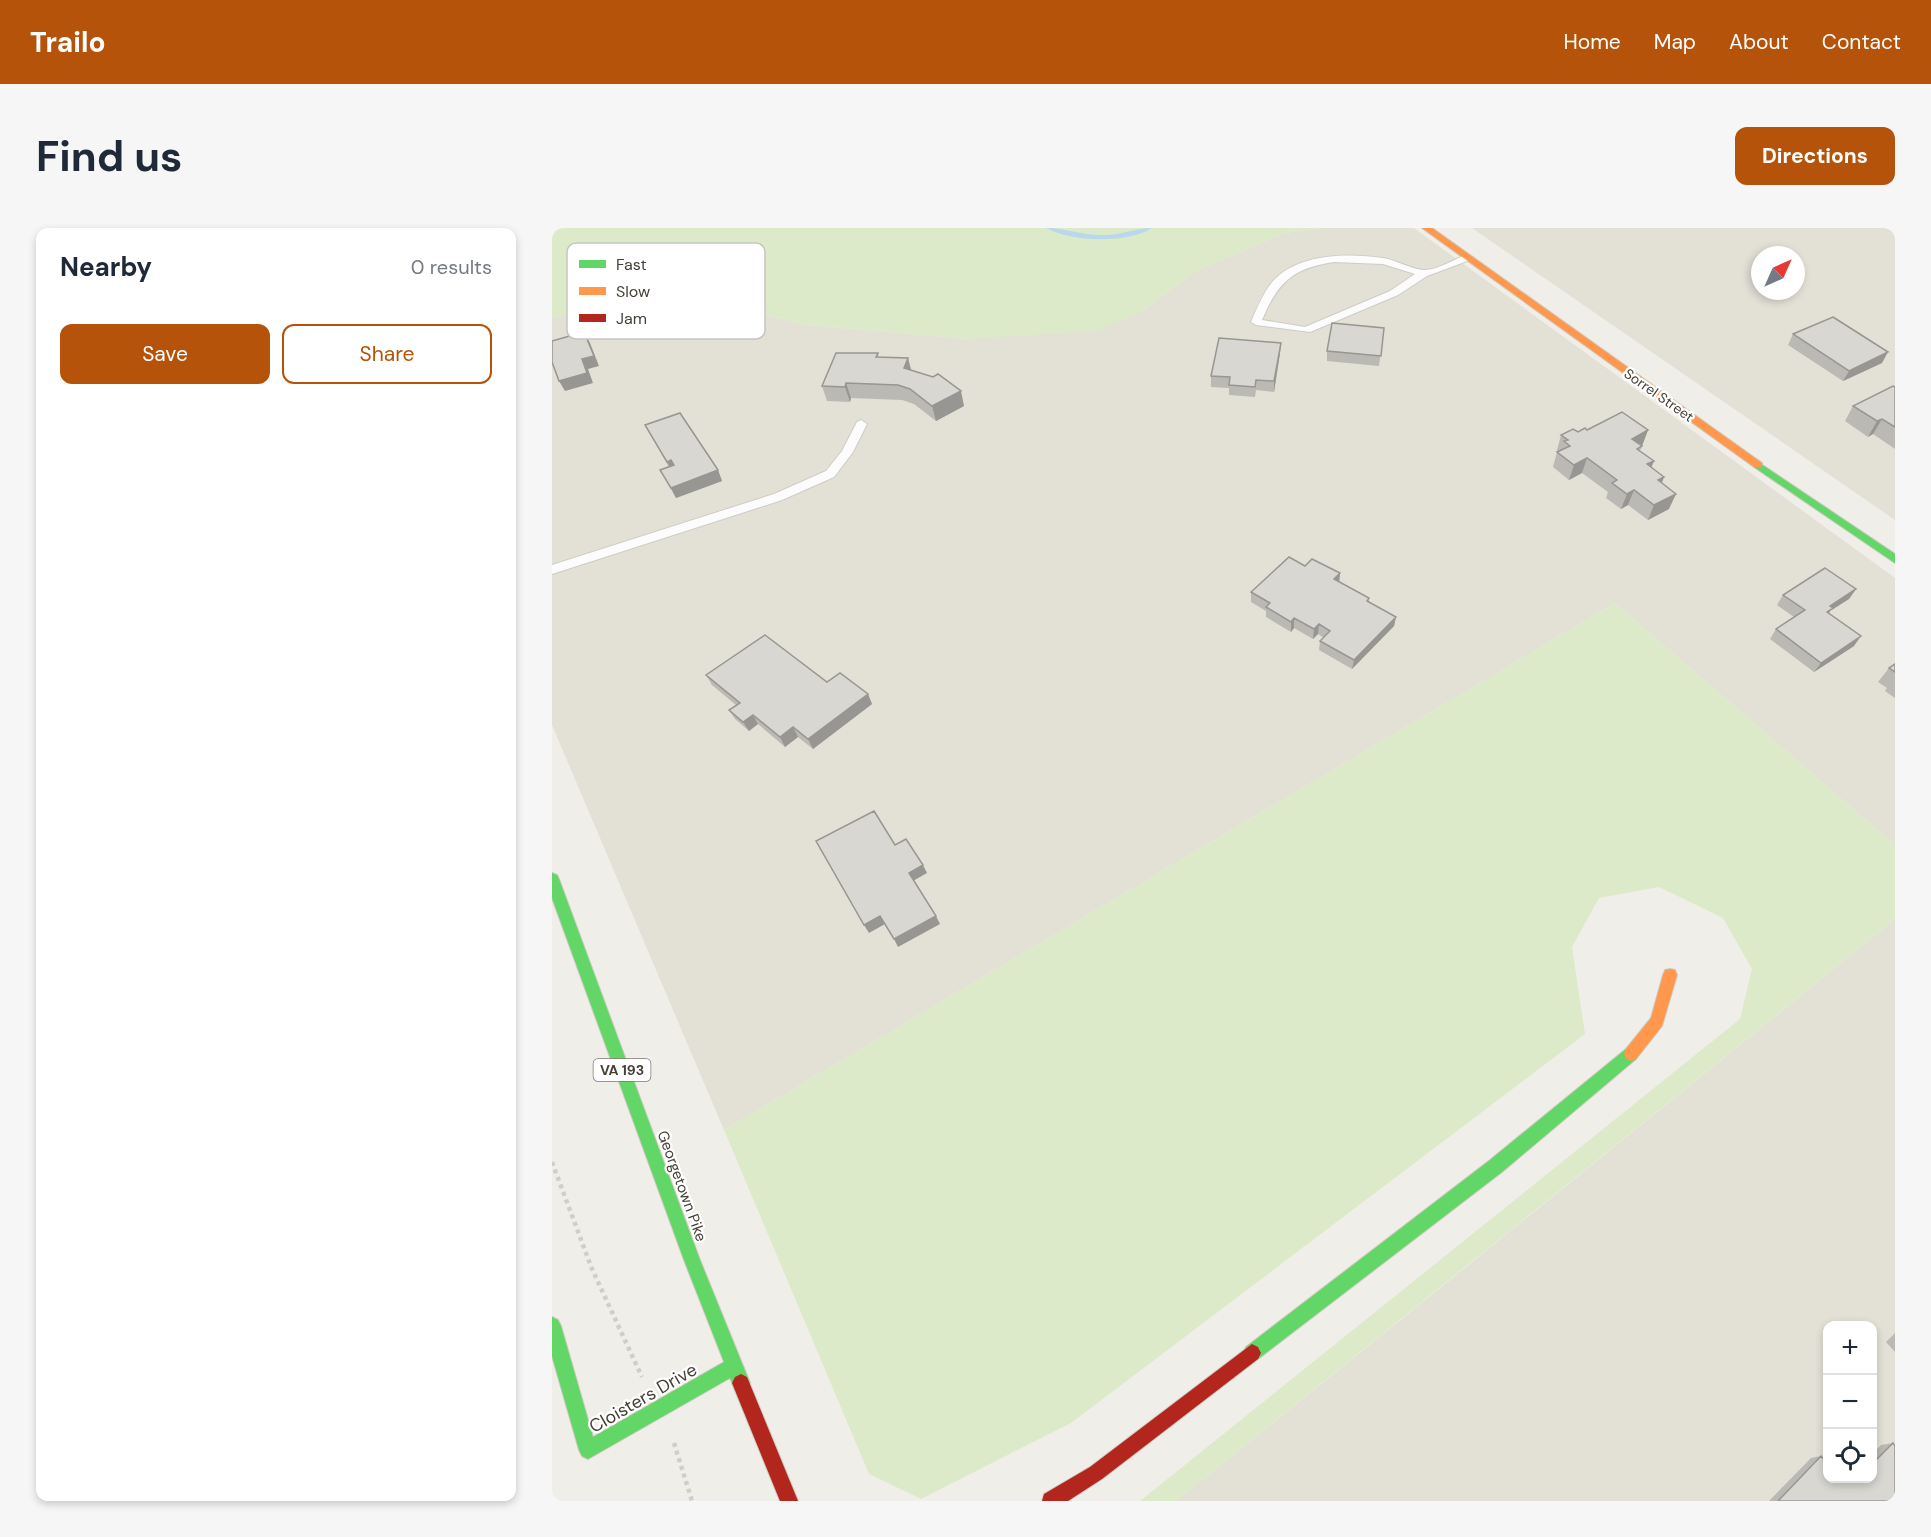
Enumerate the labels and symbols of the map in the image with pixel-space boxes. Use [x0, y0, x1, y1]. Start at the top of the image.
legend [567, 243, 765, 339]
north arrow [1751, 246, 1805, 300]
text: Fast [616, 254, 647, 275]
text: Slow [616, 281, 650, 302]
text: Jam [616, 308, 647, 329]
street label: Sorrel Street [1621, 364, 1697, 426]
road number: VA 193 [594, 1059, 650, 1081]
street label: Georgetown Pike [653, 1128, 711, 1244]
street label: Cloisters Drive [585, 1357, 701, 1439]

